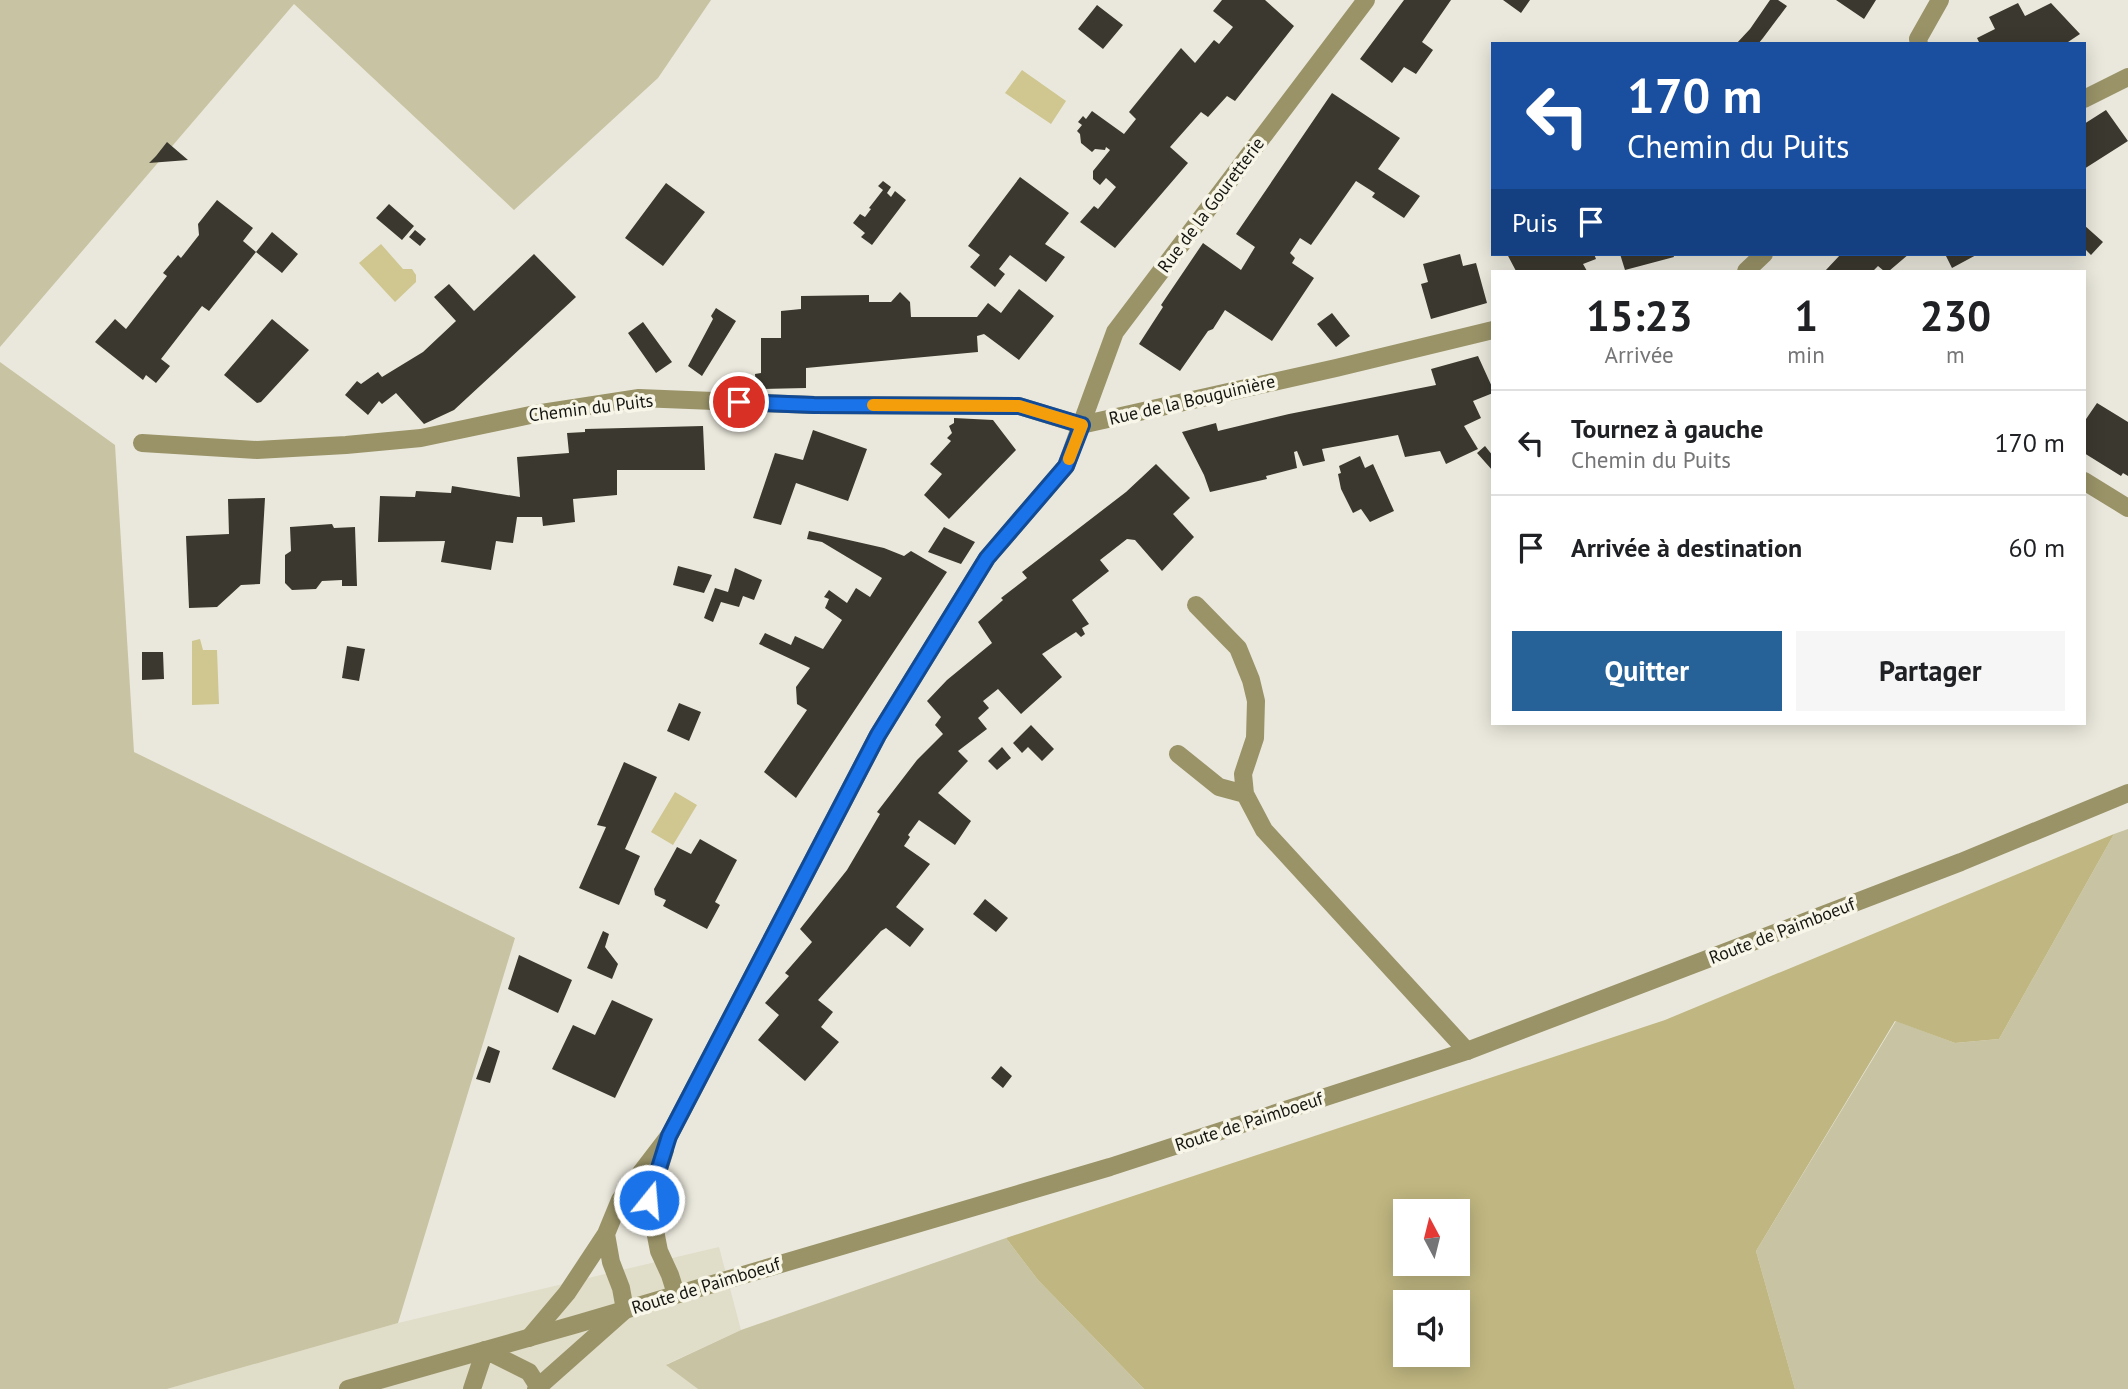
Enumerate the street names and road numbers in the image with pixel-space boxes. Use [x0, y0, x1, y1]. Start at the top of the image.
street label: Rue de la Gouretterie [1152, 132, 1269, 277]
street label: Rue de la Bouguinière [1107, 369, 1277, 430]
street label: Chemin du Puits [527, 388, 654, 427]
street label: Route de Paimboeuf [1706, 892, 1859, 969]
street label: Route de Paimboeuf [1172, 1086, 1327, 1156]
street label: Route de Paimboeuf [629, 1252, 784, 1319]

